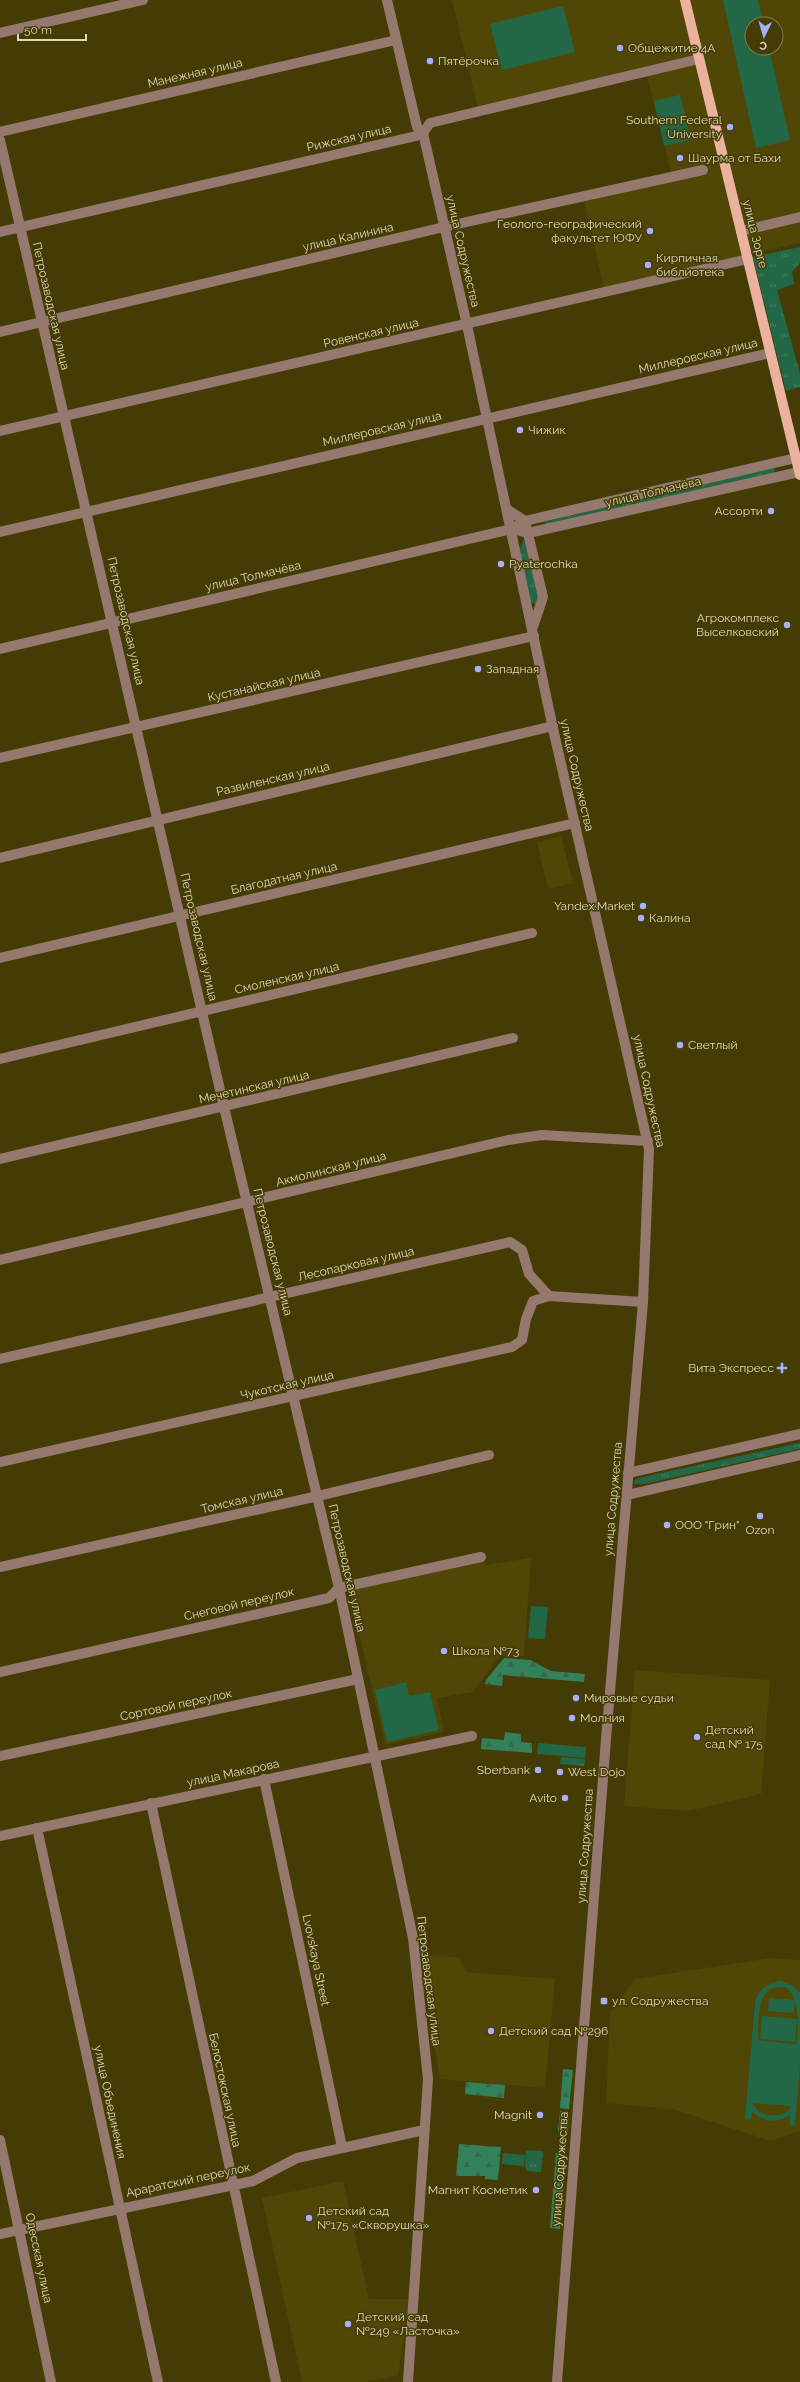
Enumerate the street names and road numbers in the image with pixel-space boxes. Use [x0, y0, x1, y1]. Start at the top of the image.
street label: Манежная улица [146, 55, 244, 91]
street label: Рижская улица [305, 121, 393, 155]
street label: улица Содружества [443, 193, 483, 309]
street label: улица Зорге [740, 198, 770, 270]
street label: улица Калинина [301, 220, 395, 254]
street label: Петрозаводская улица [29, 241, 73, 371]
street label: Ровенская улица [322, 315, 420, 351]
street label: Миллеровская улица [637, 336, 759, 376]
street label: Миллеровская улица [321, 409, 443, 449]
street label: улица Толмачёва [604, 474, 702, 510]
street label: Петрозаводская улица [104, 556, 148, 686]
street label: улица Толмачёва [204, 558, 302, 594]
street label: Кустанайская улица [206, 665, 322, 705]
street label: улица Содружества [557, 717, 597, 833]
street label: Развиленская улица [215, 759, 331, 799]
street label: Благодатная улица [229, 859, 339, 897]
street label: Петрозаводская улица [177, 872, 221, 1002]
street label: Смоленская улица [233, 959, 341, 997]
street label: улица Содружества [630, 1033, 668, 1149]
street label: Мечетинская улица [197, 1067, 311, 1107]
street label: Акмолинская улица [274, 1149, 388, 1189]
street label: Петрозаводская улица [250, 1187, 296, 1317]
street label: Лесопарковая улица [296, 1244, 416, 1284]
street label: Чукотская улица [239, 1367, 335, 1403]
street label: улица Содружества [601, 1441, 625, 1557]
street label: Томская улица [200, 1484, 284, 1516]
street label: Петрозаводская улица [325, 1503, 369, 1633]
street label: Снеговой переулок [182, 1584, 296, 1624]
street label: Сортовой переулок [119, 1686, 233, 1724]
street label: улица Макарова [185, 1756, 281, 1790]
street label: улица Содружества [574, 1788, 596, 1904]
street label: Lvovskaya Street [299, 1913, 333, 2007]
street label: Петрозаводская улица [414, 1915, 444, 2047]
street label: Белостокская улица [206, 2032, 244, 2148]
street label: улица Объединения [91, 2044, 129, 2160]
street label: улица Содружества [549, 2111, 571, 2227]
street label: Араратский переулок [125, 2160, 251, 2200]
street label: Одесская улица [23, 2212, 55, 2304]

